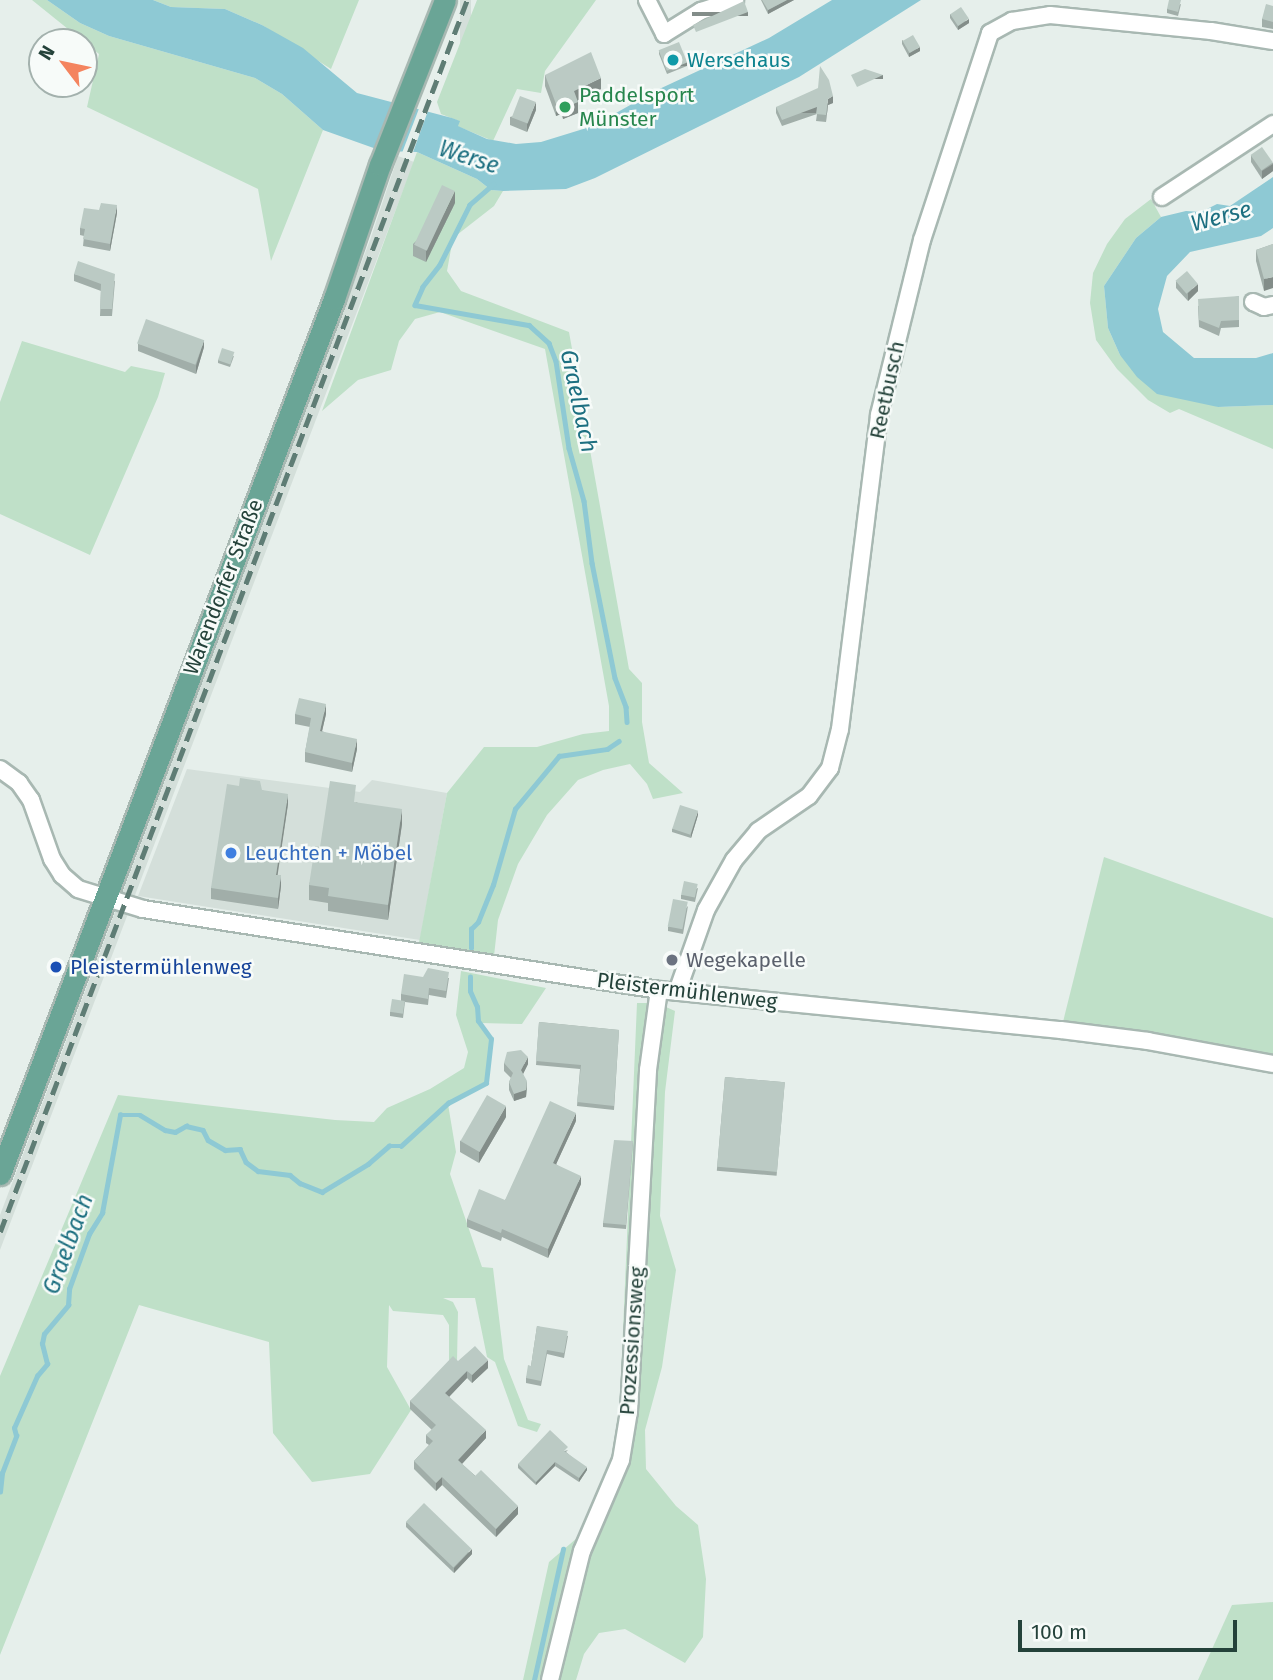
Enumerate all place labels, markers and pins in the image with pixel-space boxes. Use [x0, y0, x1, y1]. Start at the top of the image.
place label: Wersehaus [687, 47, 790, 73]
marker: Wersehaus [665, 52, 681, 68]
place label: Paddelsport Münster [579, 82, 694, 132]
marker: Paddelsport Münster [557, 99, 573, 115]
place label: Leuchten + Möbel [245, 840, 412, 866]
marker: Leuchten + Möbel [223, 845, 239, 861]
place label: Wegekapelle [686, 947, 806, 973]
marker: Wegekapelle [664, 952, 680, 968]
place label: Pleistermühlenweg [70, 954, 252, 980]
marker: Pleistermühlenweg [48, 959, 64, 975]

